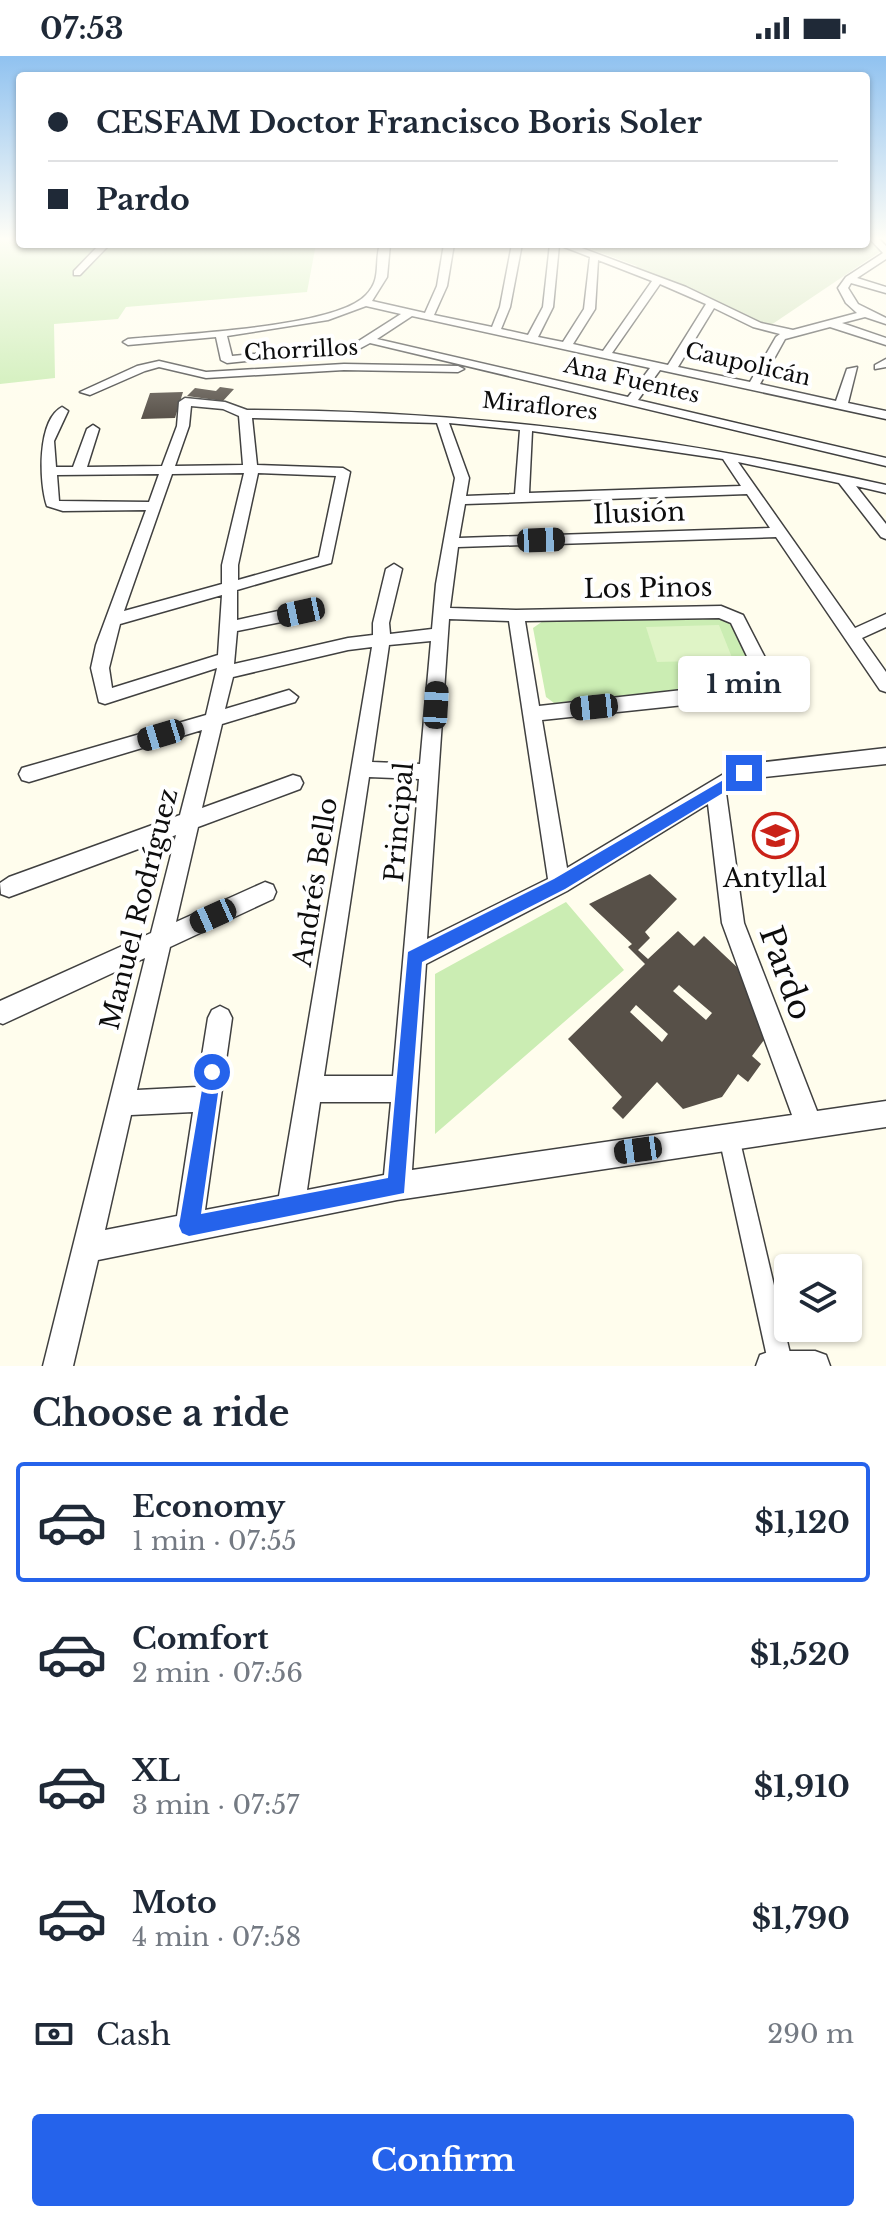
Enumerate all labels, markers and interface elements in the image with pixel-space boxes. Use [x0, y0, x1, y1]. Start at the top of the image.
text: 07:53 [40, 10, 124, 47]
text: CESFAM Doctor Francisco Boris Soler [96, 104, 702, 141]
text: Pardo [96, 181, 190, 218]
street label: Chorrillos [243, 334, 359, 366]
street label: Caupolicán [683, 336, 813, 392]
street label: Ana Fuentes [560, 351, 703, 409]
street label: Miraflores [481, 386, 599, 426]
street label: Ilusión [592, 495, 686, 531]
car [517, 527, 565, 553]
street label: Los Pinos [583, 571, 713, 605]
car [275, 595, 327, 629]
callout: 1 min [678, 657, 810, 713]
text: 1 min [706, 668, 782, 700]
car [423, 680, 449, 730]
car [569, 693, 619, 721]
car [135, 717, 187, 753]
route end [726, 755, 762, 791]
street label: Principal [378, 761, 420, 883]
street label: Manuel Rodríguez [94, 785, 184, 1033]
street label: Andrés Bello [286, 795, 344, 970]
school or university icon: Antyllal [751, 811, 799, 859]
place label: Antyllal [722, 862, 827, 894]
car [186, 895, 240, 937]
street label: Pardo [751, 921, 821, 1025]
route start [194, 1054, 230, 1090]
car [613, 1135, 663, 1165]
map controls [774, 1254, 862, 1342]
button: layers [774, 1254, 862, 1342]
text: Choose a ride [32, 1391, 289, 1436]
icon: car [36, 1486, 108, 1558]
text: Economy [132, 1488, 285, 1525]
text: $1,120 [754, 1504, 850, 1541]
text: 1 min · 07:55 [132, 1525, 297, 1557]
icon: car [36, 1618, 108, 1690]
text: Comfort [132, 1620, 269, 1657]
text: $1,520 [750, 1636, 850, 1673]
text: 2 min · 07:56 [132, 1657, 303, 1689]
icon: car [36, 1750, 108, 1822]
text: XL [132, 1752, 180, 1789]
text: $1,910 [754, 1768, 850, 1805]
text: 3 min · 07:57 [132, 1789, 299, 1821]
icon: car [36, 1882, 108, 1954]
text: Moto [132, 1884, 217, 1921]
text: $1,790 [752, 1900, 850, 1937]
text: 4 min · 07:58 [132, 1921, 301, 1953]
icon: cash [32, 2012, 76, 2056]
text: Cash [96, 2016, 171, 2053]
text: 290 m [767, 2018, 854, 2050]
button: Confirm [32, 2114, 854, 2206]

